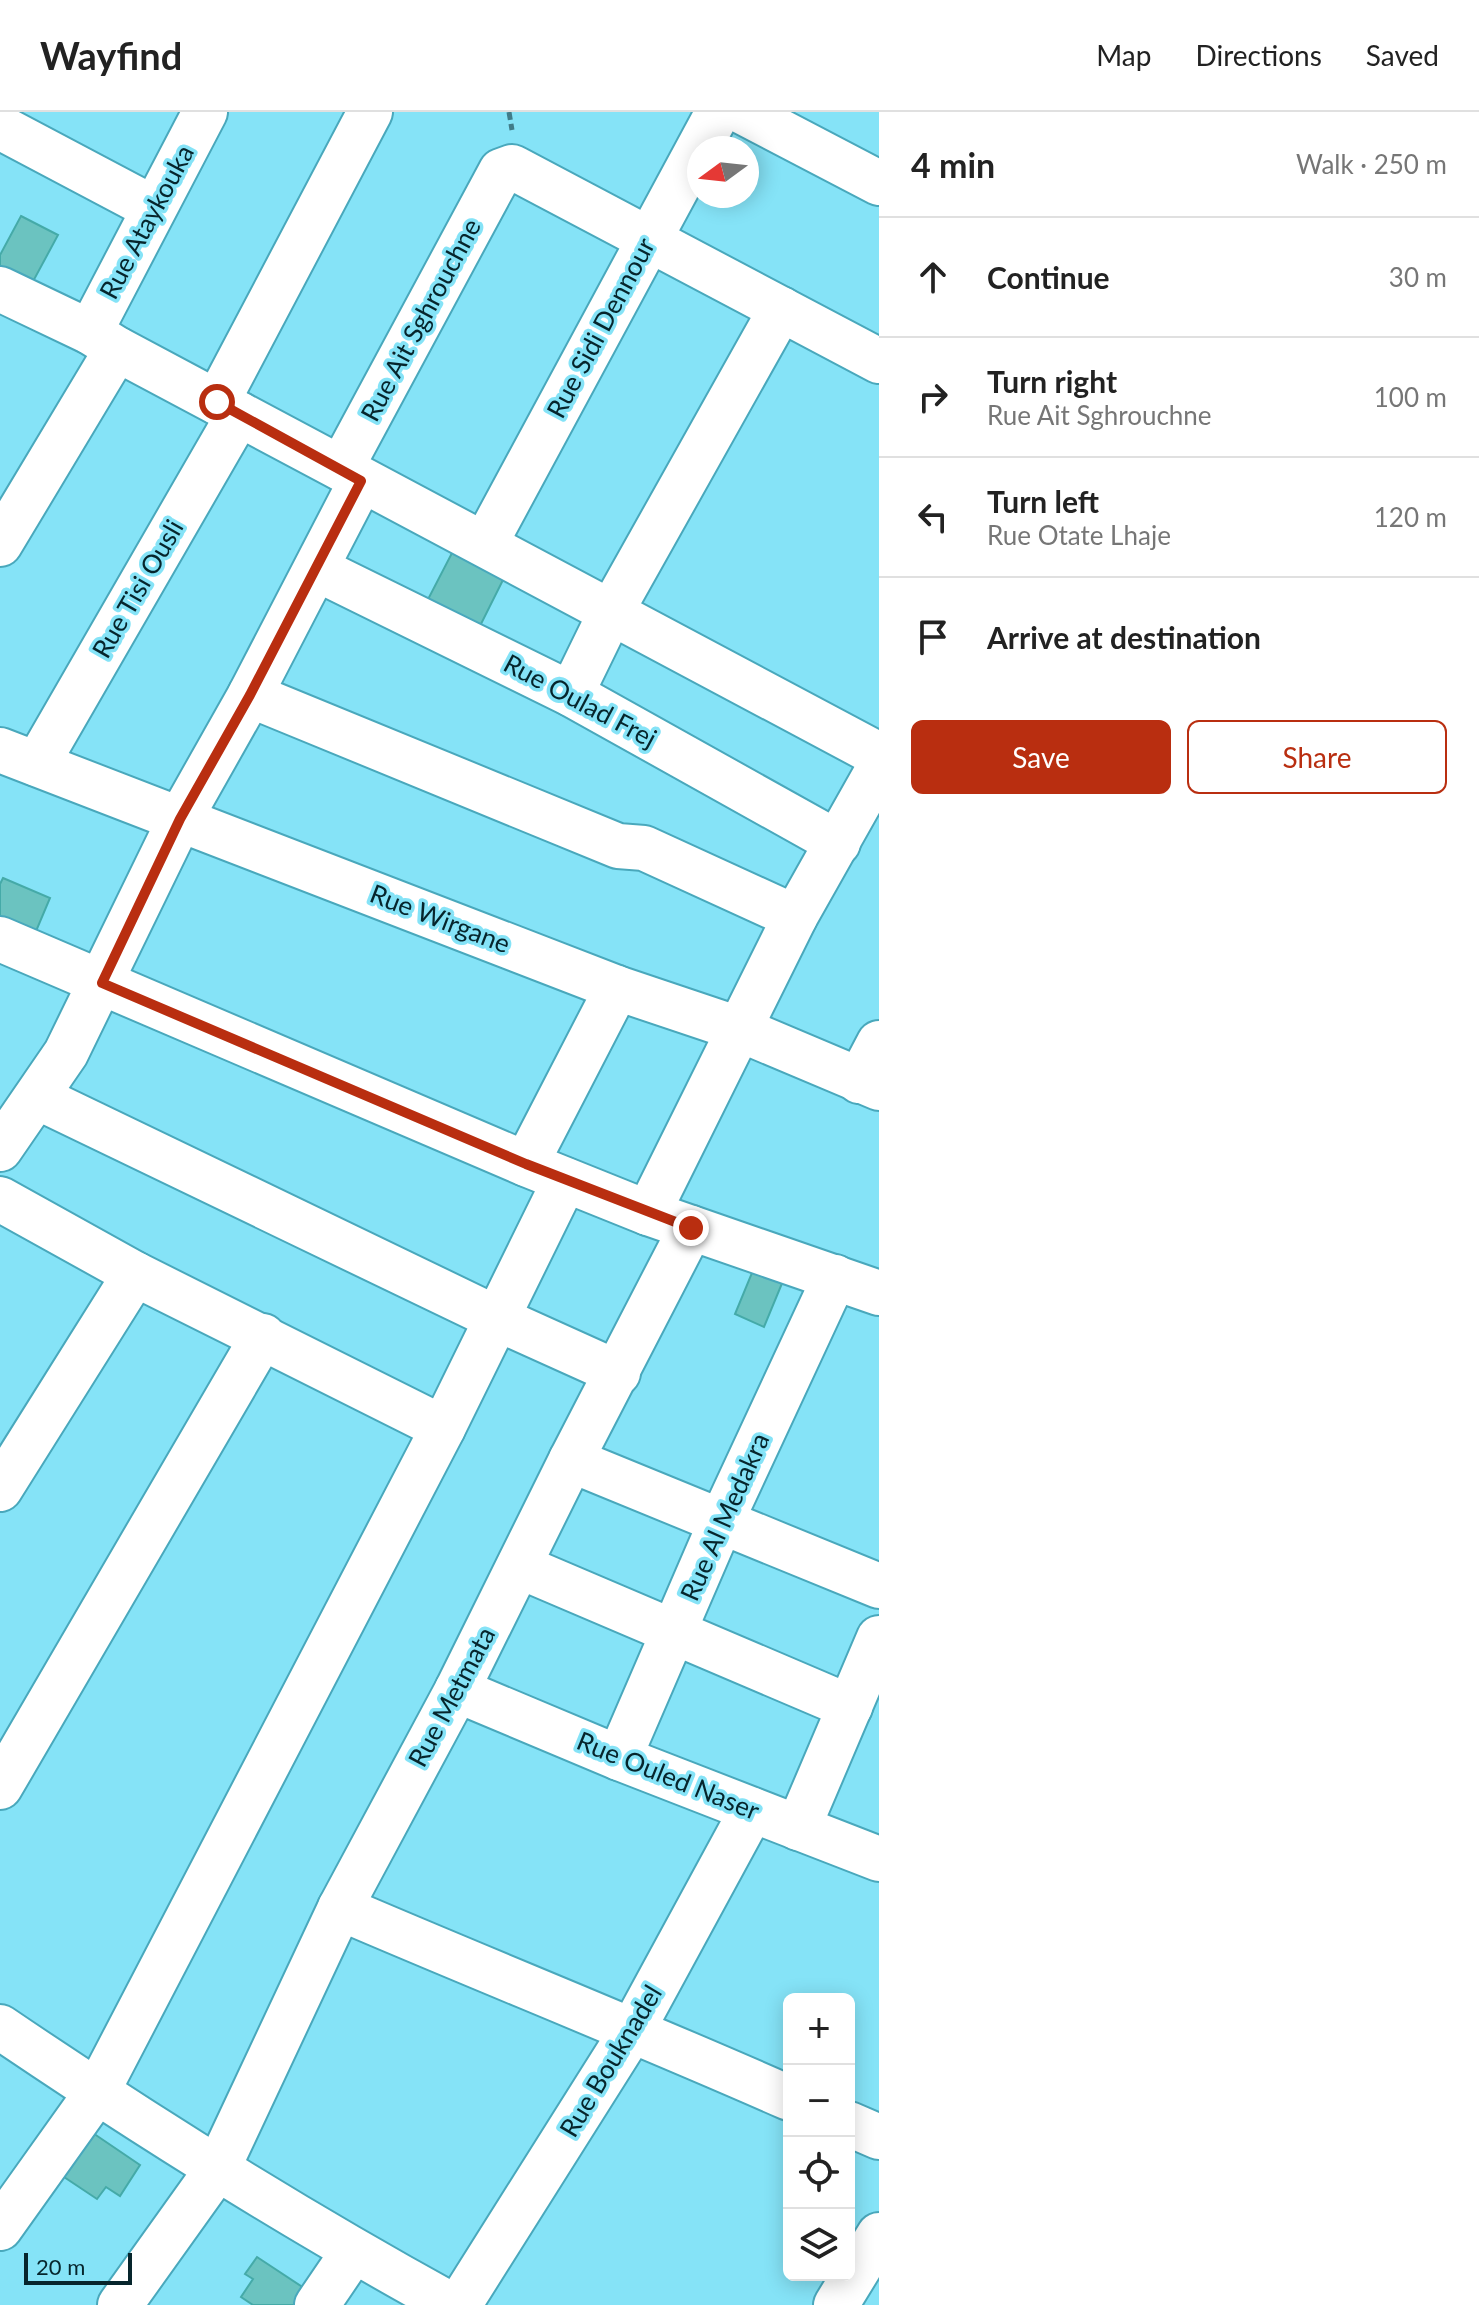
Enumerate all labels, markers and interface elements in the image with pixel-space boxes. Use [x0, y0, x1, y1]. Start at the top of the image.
text: Wayfind [40, 32, 182, 78]
text: Map [1096, 38, 1151, 72]
text: Directions [1195, 38, 1322, 72]
text: Saved [1366, 38, 1439, 72]
north arrow [687, 136, 759, 208]
street label: Rue Ataykouka [92, 139, 200, 304]
text: 4 min [911, 144, 995, 185]
text: Walk · 250 m [1296, 148, 1447, 180]
street label: Rue Ait Sghrouchne [353, 213, 487, 426]
street label: Rue Sidi Dennour [539, 232, 661, 423]
icon: ahead [911, 255, 955, 299]
text: Continue [987, 259, 1110, 295]
text: 30 m [1389, 261, 1447, 293]
text: Turn right [987, 363, 1117, 399]
icon: right [911, 375, 955, 419]
text: 100 m [1374, 381, 1447, 413]
route start [199, 384, 235, 420]
text: Rue Ait Sghrouchne [987, 399, 1212, 431]
text: Turn left [987, 483, 1099, 519]
icon: left [911, 495, 955, 539]
text: 120 m [1374, 501, 1447, 533]
street label: Rue Tisi Ousli [85, 514, 190, 663]
text: Rue Otate Lhaje [987, 519, 1171, 551]
icon: arrive [911, 615, 955, 659]
text: Arrive at destination [987, 619, 1261, 655]
street label: Rue Oulad Frej [499, 646, 662, 754]
button: Save [911, 720, 1171, 794]
button: Share [1187, 720, 1447, 794]
street label: Rue Wirgane [366, 877, 515, 959]
route end [673, 1210, 709, 1246]
street label: Rue Al Medakra [673, 1428, 775, 1606]
street label: Rue Metmata [401, 1621, 501, 1772]
street label: Rue Ouled Naser [573, 1724, 765, 1826]
street label: Rue Bouknadel [552, 1979, 668, 2142]
map controls [783, 1993, 855, 2281]
button: + [783, 1993, 855, 2065]
button: − [783, 2065, 855, 2137]
button: locate [783, 2137, 855, 2209]
button: layers [783, 2209, 855, 2281]
scale bar [24, 2249, 132, 2285]
text: 20 m [36, 2253, 85, 2280]

